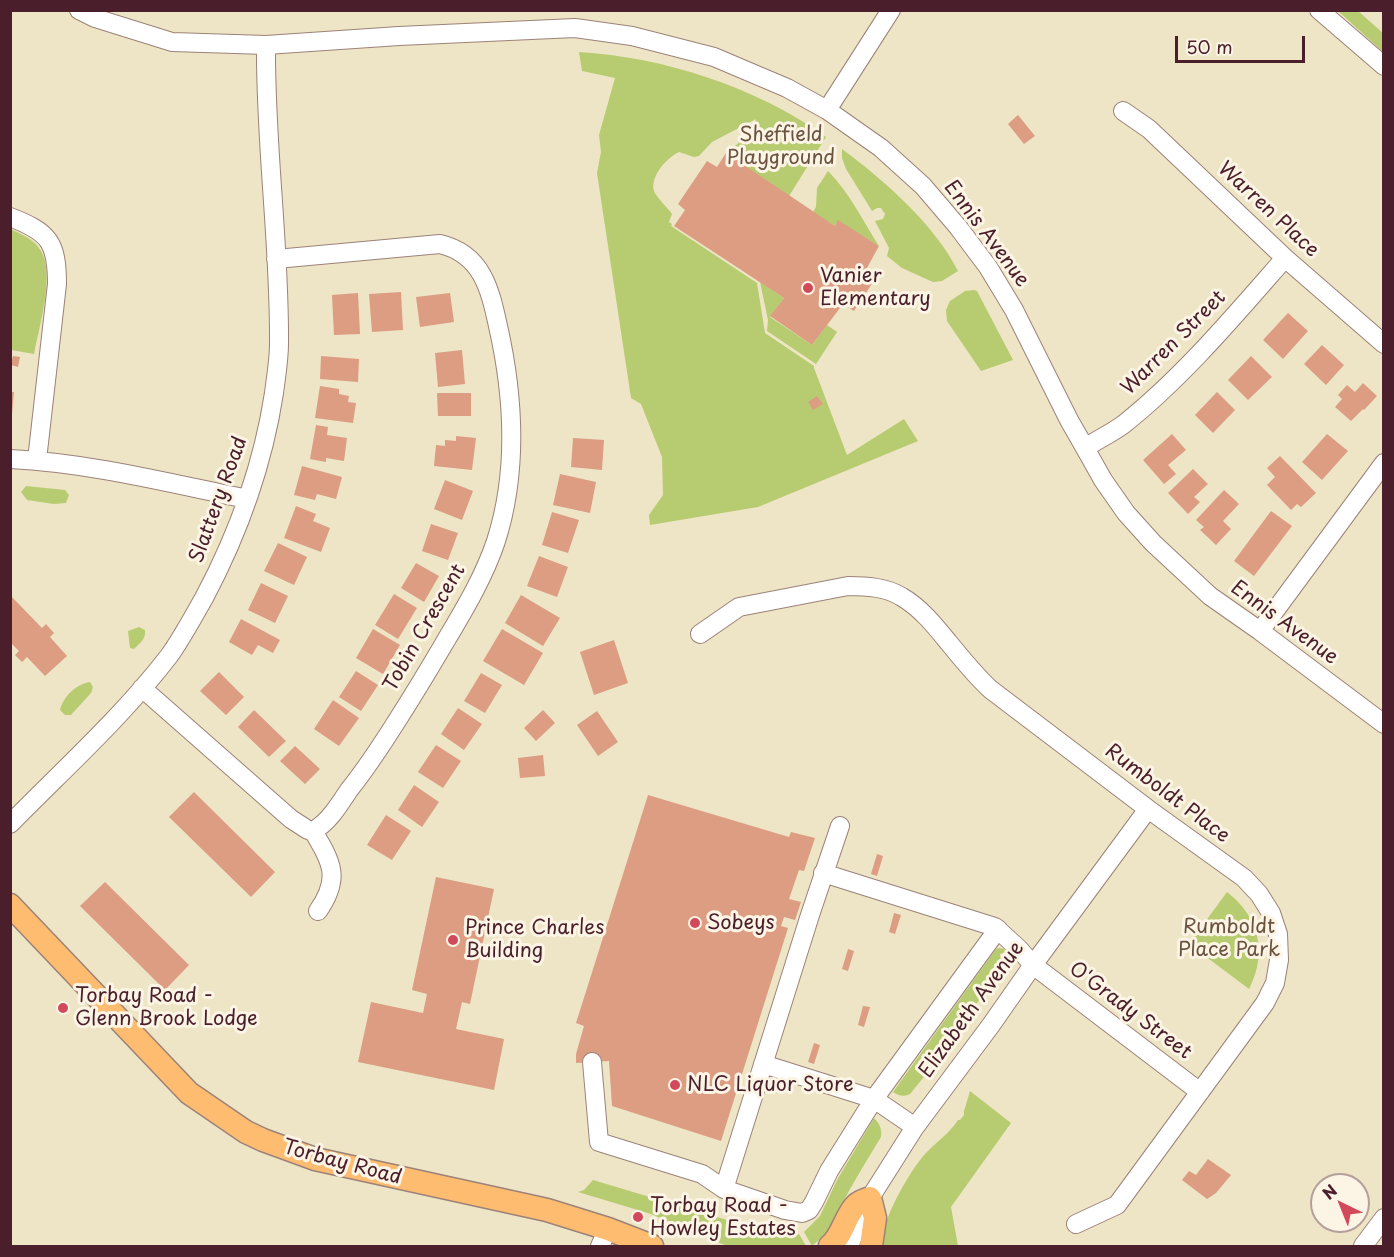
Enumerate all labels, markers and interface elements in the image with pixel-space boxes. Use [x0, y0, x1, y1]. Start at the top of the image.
scale bar [1178, 24, 1308, 62]
text: 50 m [1186, 33, 1233, 60]
park label: Sheffield Playground [727, 123, 835, 170]
street label: Warren Place [1213, 157, 1323, 263]
street label: Ennis Avenue [938, 176, 1034, 292]
place label: Vanier Elementary [820, 264, 931, 311]
marker: Vanier Elementary [801, 281, 815, 295]
street label: Warren Street [1117, 286, 1231, 400]
street label: Slattery Road [185, 434, 253, 566]
street label: Tobin Crescent [379, 560, 471, 696]
street label: Ennis Avenue [1226, 576, 1342, 670]
street label: Rumboldt Place [1100, 739, 1234, 849]
place label: Sobeys [707, 911, 775, 935]
park label: Rumboldt Place Park [1178, 915, 1280, 962]
place label: Prince Charles Building [465, 916, 604, 963]
marker: Sobeys [688, 916, 702, 930]
marker: Prince Charles Building [446, 933, 460, 947]
street label: Elizabeth Avenue [914, 937, 1030, 1083]
street label: O'Grady Street [1064, 957, 1196, 1065]
place label: Torbay Road - Glenn Brook Lodge [75, 984, 258, 1031]
marker: Torbay Road - Glenn Brook Lodge [56, 1001, 70, 1015]
place label: NLC Liquor Store [687, 1073, 854, 1097]
marker: NLC Liquor Store [668, 1078, 682, 1092]
street label: Torbay Road [280, 1136, 404, 1190]
north arrow [1310, 1173, 1370, 1233]
text: N [1316, 1178, 1342, 1204]
place label: Torbay Road - Howley Estates [650, 1194, 796, 1241]
marker: Torbay Road - Howley Estates [631, 1210, 645, 1224]

